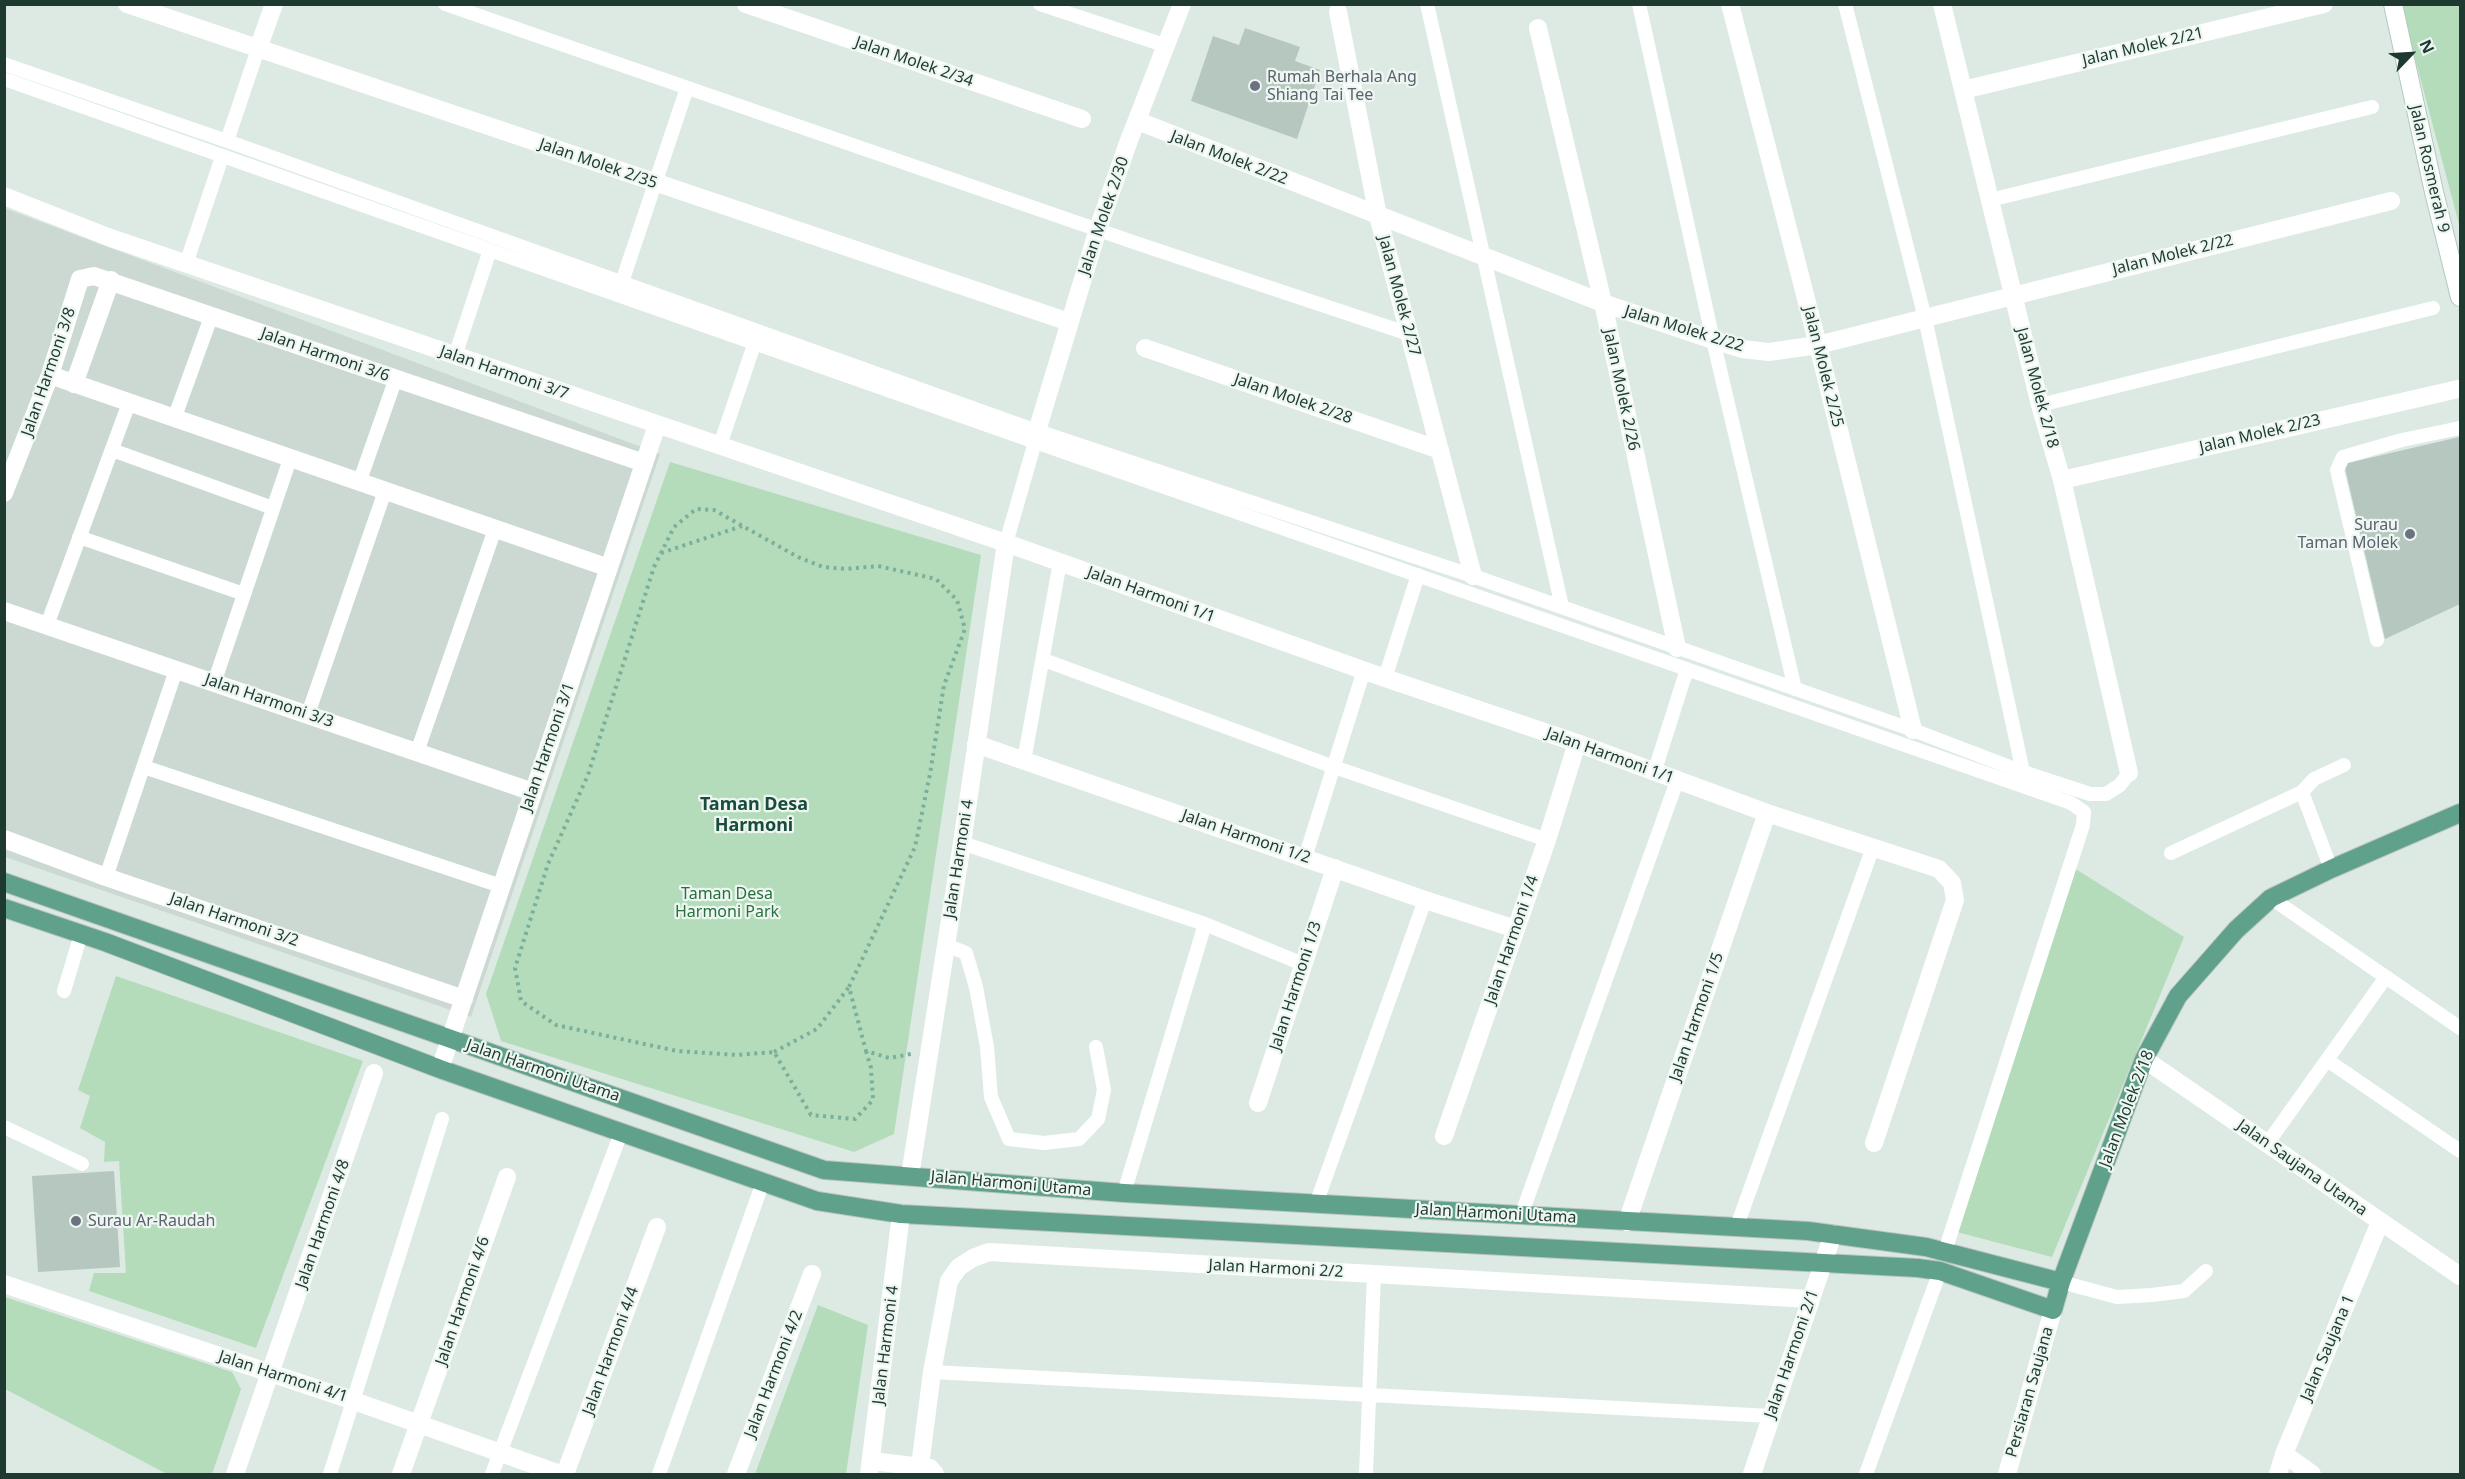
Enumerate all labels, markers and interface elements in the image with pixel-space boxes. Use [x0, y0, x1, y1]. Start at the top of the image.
street label: Jalan Molek 2/21 [2080, 24, 2206, 70]
north arrow [2381, 24, 2441, 84]
street label: Jalan Molek 2/34 [852, 33, 976, 91]
text: N [2415, 36, 2440, 57]
place label: Rumah Berhala Ang Shiang Tai Tee [1267, 67, 1417, 105]
marker: Rumah Berhala Ang Shiang Tai Tee [1248, 79, 1262, 93]
street label: Jalan Rosmerah 9 [2405, 103, 2453, 235]
street label: Jalan Molek 2/22 [1168, 127, 1290, 189]
street label: Jalan Molek 2/35 [536, 135, 660, 193]
street label: Jalan Molek 2/30 [1075, 154, 1133, 278]
street label: Jalan Molek 2/22 [2111, 231, 2235, 279]
street label: Jalan Molek 2/27 [1374, 234, 1424, 358]
street label: Jalan Molek 2/22 [1622, 302, 1746, 356]
street label: Jalan Harmoni 3/8 [18, 305, 80, 439]
street label: Jalan Molek 2/25 [1799, 305, 1847, 429]
street label: Jalan Harmoni 3/6 [258, 324, 392, 386]
street label: Jalan Molek 2/18 [2012, 326, 2062, 450]
street label: Jalan Molek 2/26 [1599, 327, 1643, 453]
street label: Jalan Harmoni 3/7 [437, 342, 571, 404]
street label: Jalan Molek 2/28 [1231, 370, 1355, 428]
street label: Jalan Molek 2/23 [2197, 411, 2323, 457]
place label: Surau Taman Molek [2298, 515, 2398, 553]
marker: Surau Taman Molek [2403, 527, 2417, 541]
street label: Jalan Harmoni 1/1 [1084, 563, 1218, 627]
street label: Jalan Harmoni 3/3 [202, 670, 336, 732]
street label: Jalan Harmoni 3/1 [517, 680, 579, 814]
street label: Jalan Harmoni 1/1 [1543, 724, 1677, 788]
district label: Taman Desa Harmoni [700, 794, 808, 836]
street label: Jalan Harmoni 4 [940, 798, 978, 920]
street label: Jalan Harmoni 1/2 [1179, 806, 1313, 868]
street label: Jalan Harmoni 1/4 [1481, 873, 1543, 1007]
park label: Taman Desa Harmoni Park [675, 884, 779, 922]
street label: Jalan Harmoni 3/2 [167, 889, 301, 951]
street label: Jalan Harmoni 1/3 [1266, 919, 1326, 1053]
street label: Jalan Harmoni 1/5 [1666, 950, 1728, 1084]
street label: Jalan Harmoni Utama [464, 1036, 622, 1106]
street label: Jalan Molek 2/18 [2096, 1048, 2158, 1170]
street label: Jalan Saujana Utama [2233, 1116, 2371, 1220]
street label: Jalan Harmoni 4/8 [292, 1157, 354, 1291]
street label: Jalan Harmoni Utama [930, 1167, 1092, 1201]
street label: Jalan Harmoni Utama [1415, 1200, 1577, 1228]
place label: Surau Ar-Raudah [88, 1211, 215, 1231]
marker: Surau Ar-Raudah [69, 1214, 83, 1228]
street label: Jalan Harmoni 4/6 [432, 1234, 494, 1368]
street label: Jalan Harmoni 2/2 [1208, 1256, 1344, 1282]
street label: Jalan Harmoni 4/4 [579, 1284, 643, 1418]
street label: Jalan Harmoni 4 [869, 1284, 903, 1406]
street label: Jalan Harmoni 2/1 [1761, 1287, 1823, 1421]
street label: Jalan Saujana 1 [2297, 1292, 2359, 1404]
street label: Jalan Harmoni 4/2 [741, 1308, 807, 1440]
street label: Persiaran Saujana [2002, 1324, 2058, 1460]
street label: Jalan Harmoni 4/1 [216, 1347, 350, 1407]

